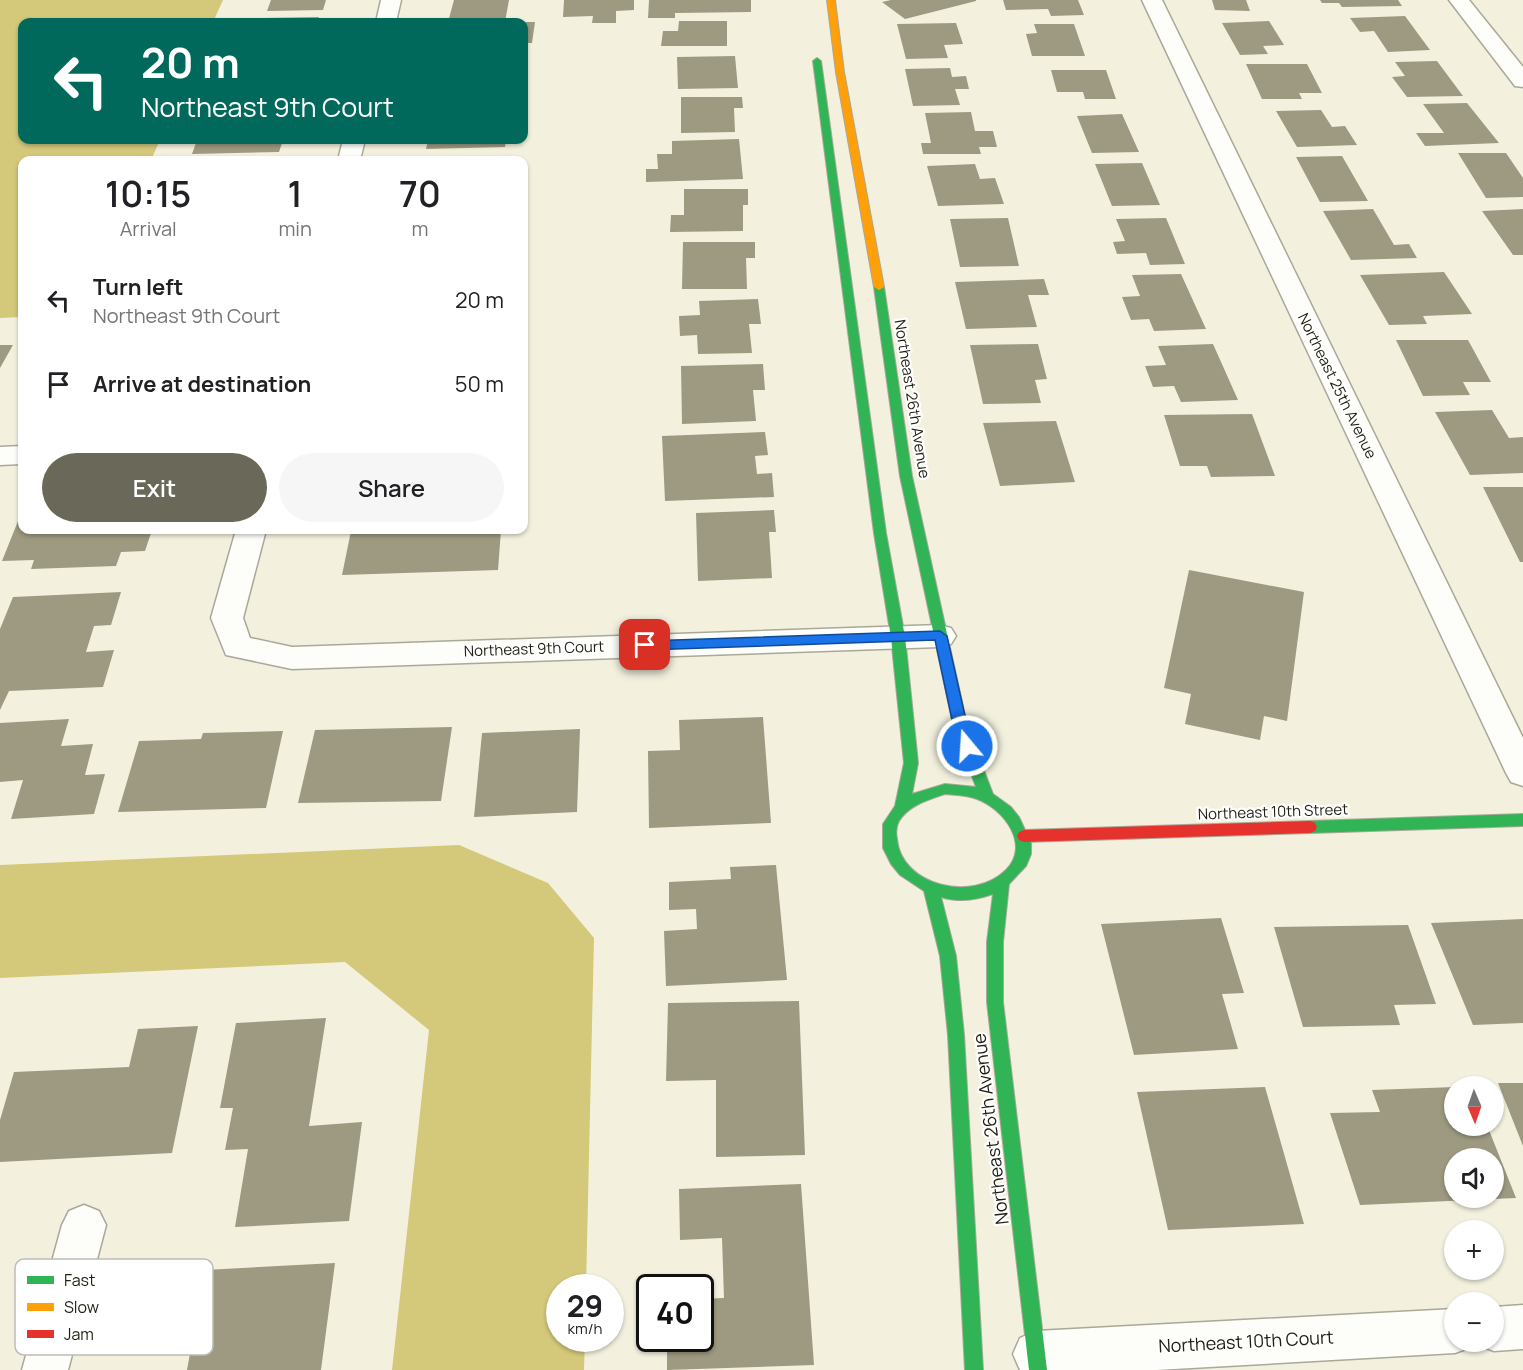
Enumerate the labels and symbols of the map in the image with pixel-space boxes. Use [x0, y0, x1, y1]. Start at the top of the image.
street label: Northeast 25th Avenue [1293, 309, 1382, 462]
street label: Northeast 26th Avenue [890, 318, 935, 480]
pin [619, 619, 670, 670]
street label: Northeast 9th Court [463, 636, 605, 661]
position arrow [935, 714, 999, 778]
street label: Northeast 10th Street [1198, 798, 1348, 825]
street label: Northeast 26th Avenue [966, 1032, 1014, 1226]
north arrow [1444, 1076, 1504, 1136]
legend [15, 1259, 213, 1355]
text: Fast [64, 1269, 95, 1291]
speed limit sign: 40 [636, 1274, 714, 1352]
text: Slow [64, 1296, 99, 1318]
text: Jam [64, 1323, 94, 1345]
street label: Northeast 10th Court [1158, 1324, 1334, 1358]

